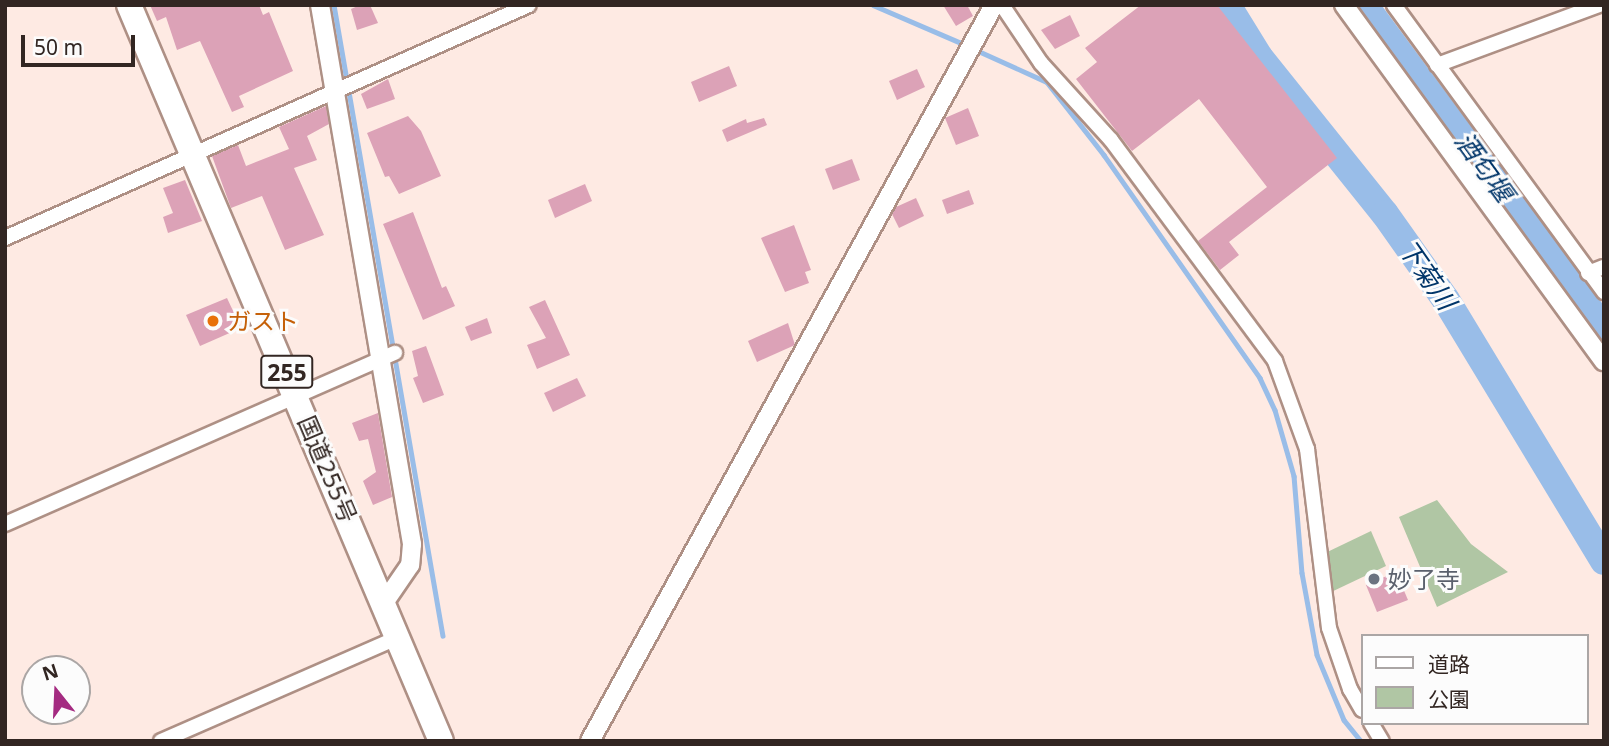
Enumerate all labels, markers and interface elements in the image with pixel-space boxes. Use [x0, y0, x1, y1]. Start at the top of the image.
scale bar [24, 21, 138, 65]
text: 50 m [34, 33, 83, 61]
water label: 酒匂堰 [1448, 126, 1520, 208]
water label: 下菊川 [1392, 234, 1462, 316]
place label: ガスト [227, 307, 299, 335]
marker: ガスト [205, 313, 221, 329]
road number: 255 [259, 352, 315, 392]
street label: 国道255号 [293, 411, 363, 527]
place label: 妙了寺 [1388, 565, 1460, 593]
marker: 妙了寺 [1366, 571, 1382, 587]
legend [1360, 634, 1588, 725]
text: 道路 [1428, 650, 1470, 678]
north arrow [21, 655, 91, 725]
text: N [39, 657, 61, 687]
text: 公園 [1428, 685, 1470, 713]

